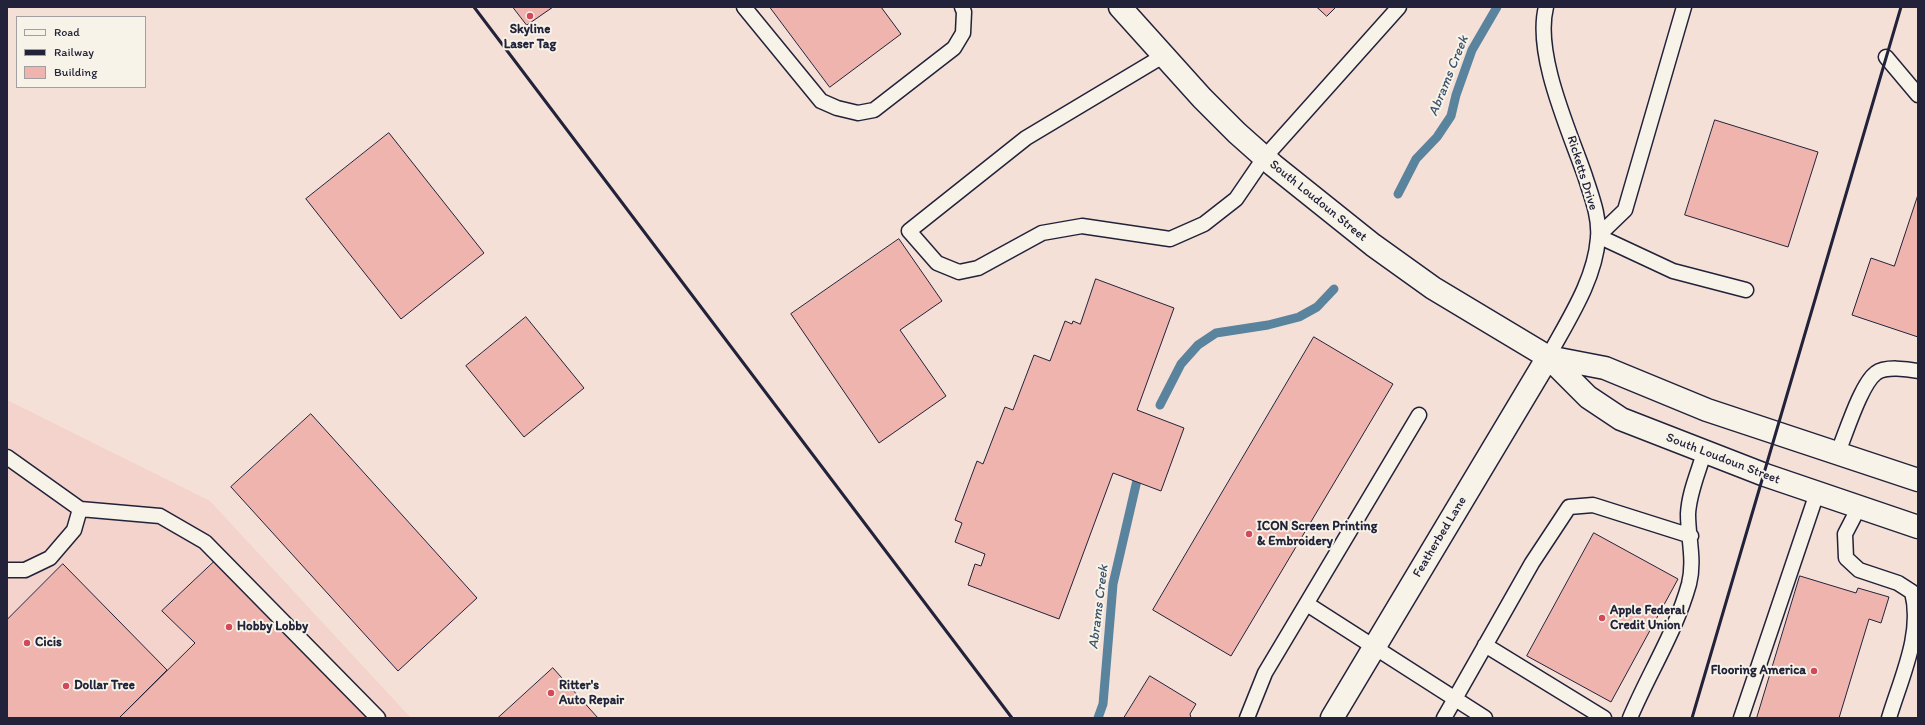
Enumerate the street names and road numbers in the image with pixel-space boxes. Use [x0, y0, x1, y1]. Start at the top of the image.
street label: Ricketts Drive [1563, 134, 1601, 212]
street label: South Loudoun Street [1266, 157, 1370, 245]
street label: South Loudoun Street [1664, 430, 1782, 488]
street label: Featherbed Lane [1410, 494, 1470, 580]

